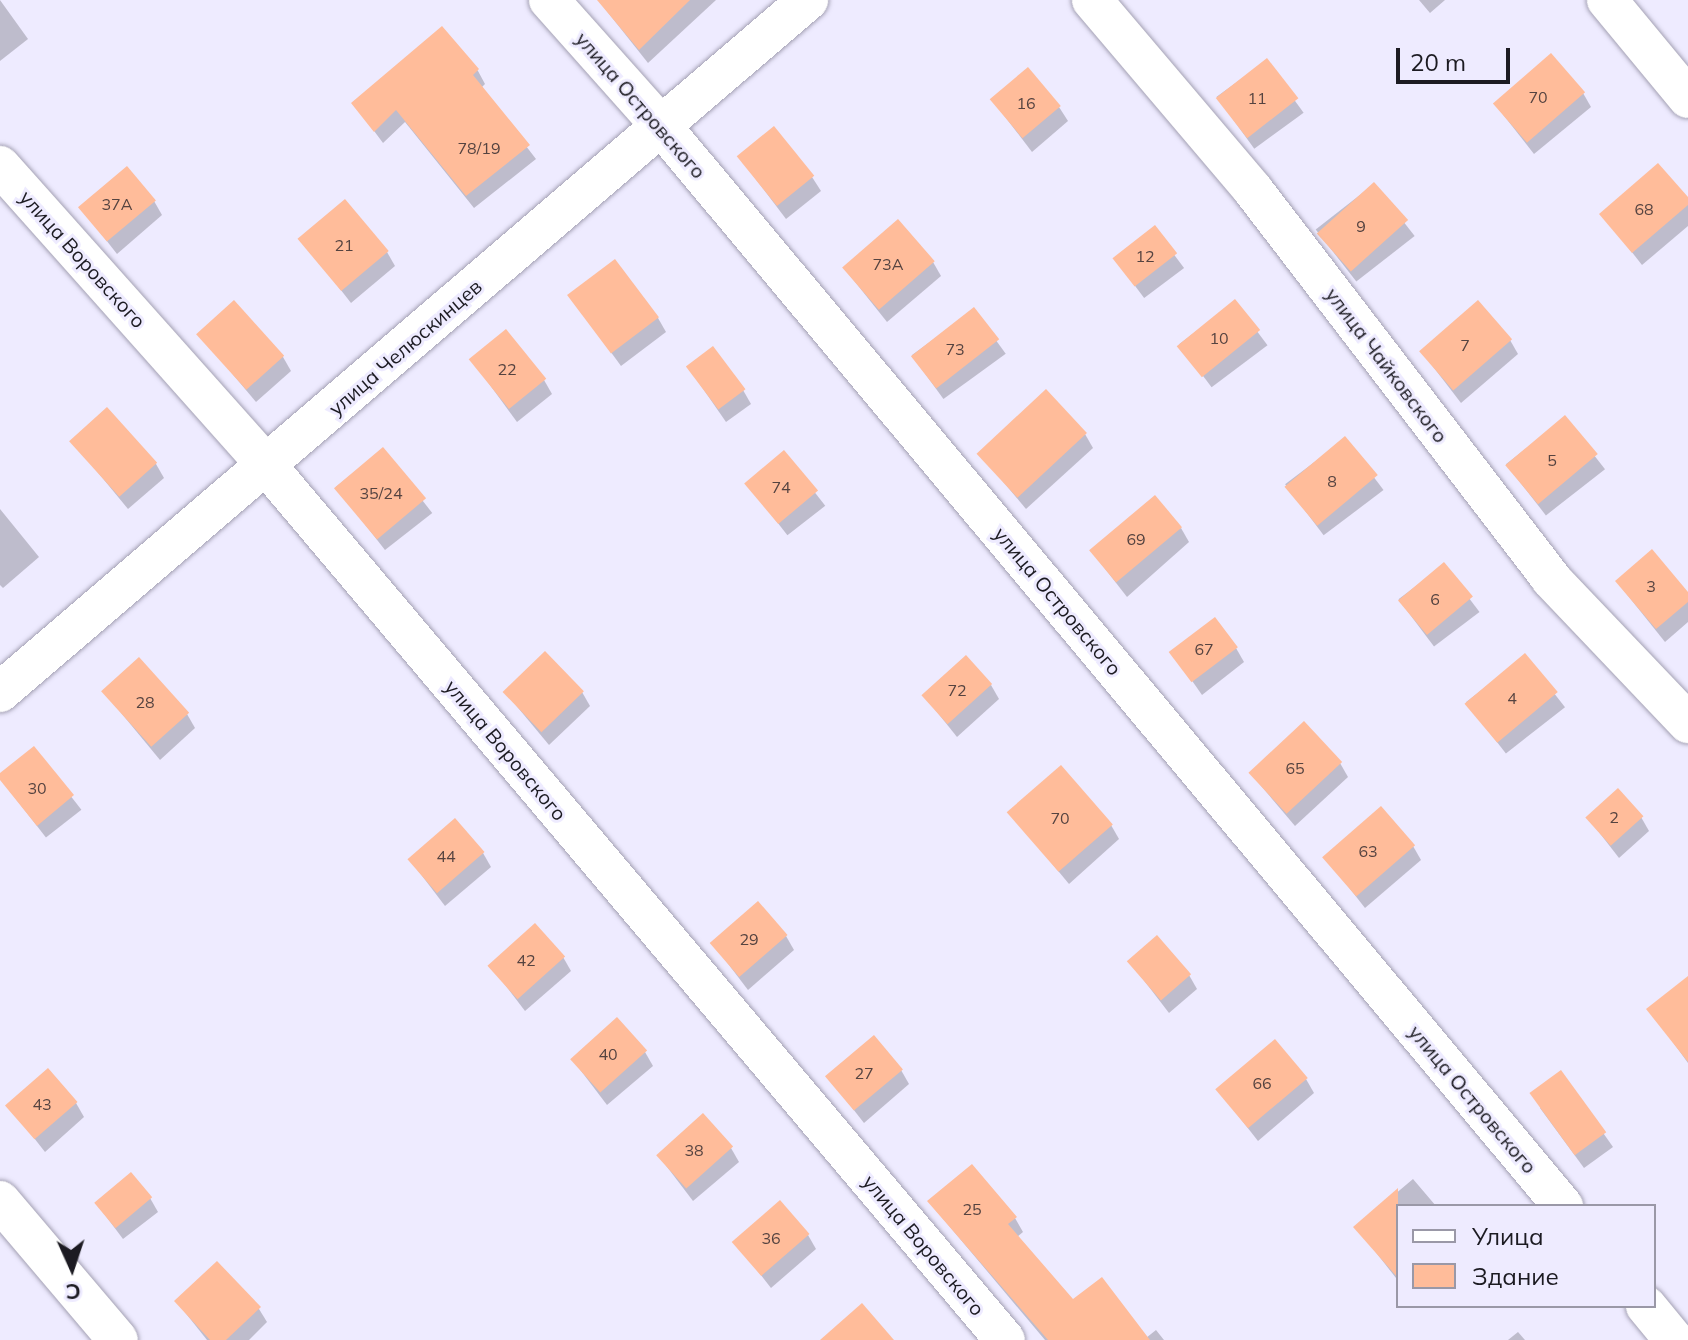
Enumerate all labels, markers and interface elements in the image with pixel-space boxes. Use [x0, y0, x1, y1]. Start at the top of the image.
street label: улица Островского [571, 27, 711, 183]
scale bar [1400, 32, 1514, 82]
text: 20 m [1410, 47, 1466, 77]
house number: 70 [1528, 87, 1548, 107]
house number: 11 [1247, 88, 1267, 108]
house number: 16 [1016, 93, 1036, 113]
house number: 78/19 [458, 138, 500, 158]
street label: улица Воровского [15, 185, 151, 333]
house number: 37А [102, 194, 132, 214]
house number: 68 [1634, 199, 1654, 219]
house number: 9 [1356, 216, 1366, 236]
house number: 21 [334, 235, 354, 255]
house number: 12 [1135, 246, 1155, 266]
house number: 73А [873, 254, 903, 274]
street label: улица Челюскинцев [324, 274, 486, 420]
street label: улица Чайковского [1321, 283, 1453, 447]
house number: 10 [1209, 328, 1229, 348]
house number: 7 [1460, 335, 1470, 355]
house number: 73 [945, 339, 965, 359]
house number: 22 [497, 359, 517, 379]
house number: 5 [1547, 450, 1557, 470]
house number: 8 [1327, 471, 1337, 491]
house number: 74 [771, 477, 791, 497]
house number: 35/24 [360, 483, 402, 503]
street label: улица Островского [989, 522, 1127, 680]
house number: 69 [1126, 529, 1146, 549]
house number: 3 [1646, 576, 1656, 596]
house number: 6 [1430, 589, 1440, 609]
house number: 67 [1194, 639, 1214, 659]
street label: улица Воровского [440, 675, 572, 825]
house number: 72 [947, 680, 967, 700]
house number: 4 [1507, 688, 1517, 708]
house number: 28 [135, 692, 155, 712]
house number: 65 [1285, 758, 1305, 778]
house number: 30 [27, 778, 47, 798]
house number: 2 [1609, 807, 1619, 827]
house number: 70 [1050, 808, 1070, 828]
house number: 63 [1358, 841, 1378, 861]
house number: 44 [436, 846, 456, 866]
house number: 29 [739, 929, 759, 949]
house number: 42 [516, 950, 536, 970]
street label: улица Островского [1404, 1020, 1542, 1178]
house number: 40 [598, 1044, 618, 1064]
house number: 27 [854, 1063, 874, 1083]
house number: 66 [1252, 1073, 1272, 1093]
house number: 43 [32, 1094, 52, 1114]
house number: 38 [684, 1140, 704, 1160]
street label: улица Воровского [858, 1170, 990, 1320]
house number: 25 [962, 1199, 982, 1219]
legend [1396, 1204, 1656, 1308]
text: Улица [1472, 1221, 1544, 1251]
north arrow [32, 1228, 112, 1308]
house number: 36 [761, 1228, 781, 1248]
text: Здание [1472, 1261, 1559, 1291]
text: С [65, 1278, 82, 1306]

